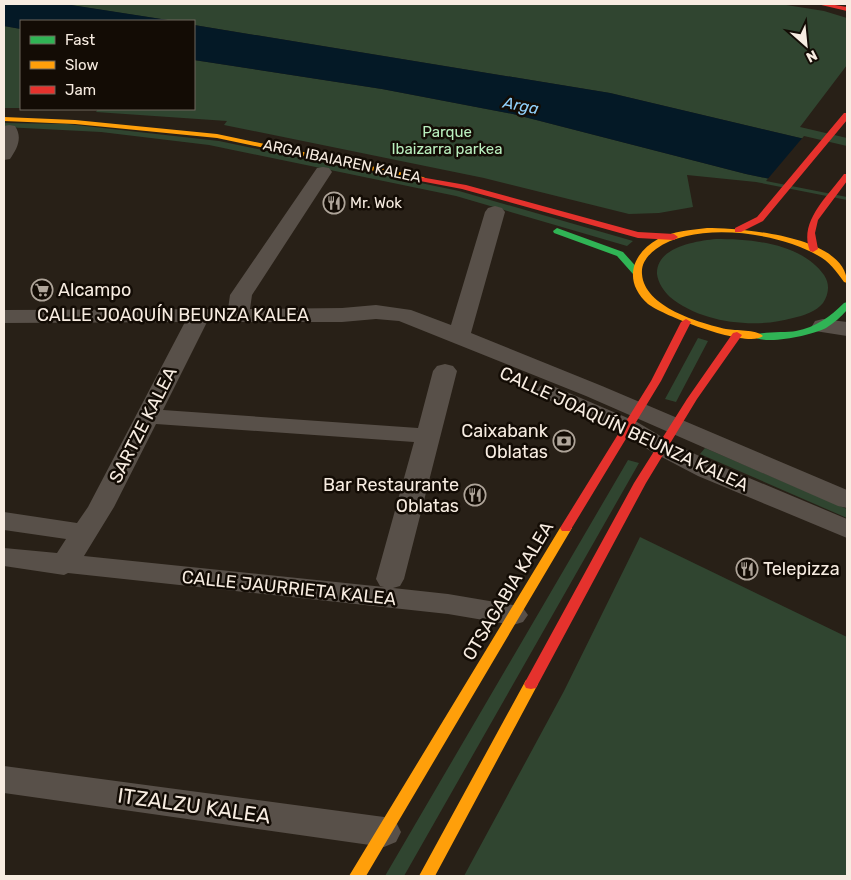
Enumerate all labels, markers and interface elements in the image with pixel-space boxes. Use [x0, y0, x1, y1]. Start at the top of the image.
legend [20, 20, 195, 110]
north arrow [781, 20, 831, 70]
text: Fast [65, 31, 95, 49]
text: N [803, 46, 820, 66]
text: Slow [65, 56, 98, 74]
text: Jam [65, 81, 96, 99]
water label: Arga [501, 93, 540, 118]
park label: Parque Ibaizarra parkea [391, 123, 503, 158]
street label: ARGA IBAIAREN KALEA [261, 135, 423, 187]
restaurant icon: Mr. Wok [322, 191, 346, 215]
place label: Mr. Wok [350, 194, 402, 212]
supermarket icon: Alcampo [30, 278, 54, 302]
place label: Alcampo [58, 279, 131, 301]
street label: CALLE JOAQUÍN BEUNZA KALEA [37, 304, 309, 326]
street label: CALLE JOAQUÍN BEUNZA KALEA [496, 362, 752, 496]
street label: SARTZE KALEA [104, 363, 182, 487]
place label: Caixabank Oblatas [461, 420, 549, 463]
bank icon: Caixabank Oblatas [552, 429, 576, 453]
place label: Bar Restaurante Oblatas [323, 474, 459, 517]
restaurant icon: Bar Restaurante Oblatas [463, 483, 487, 507]
street label: OTSAGABIA KALEA [458, 518, 558, 664]
restaurant icon: Telepizza [735, 557, 759, 581]
place label: Telepizza [763, 558, 840, 580]
street label: CALLE JAURRIETA KALEA [181, 566, 397, 610]
street label: ITZALZU KALEA [116, 782, 272, 829]

